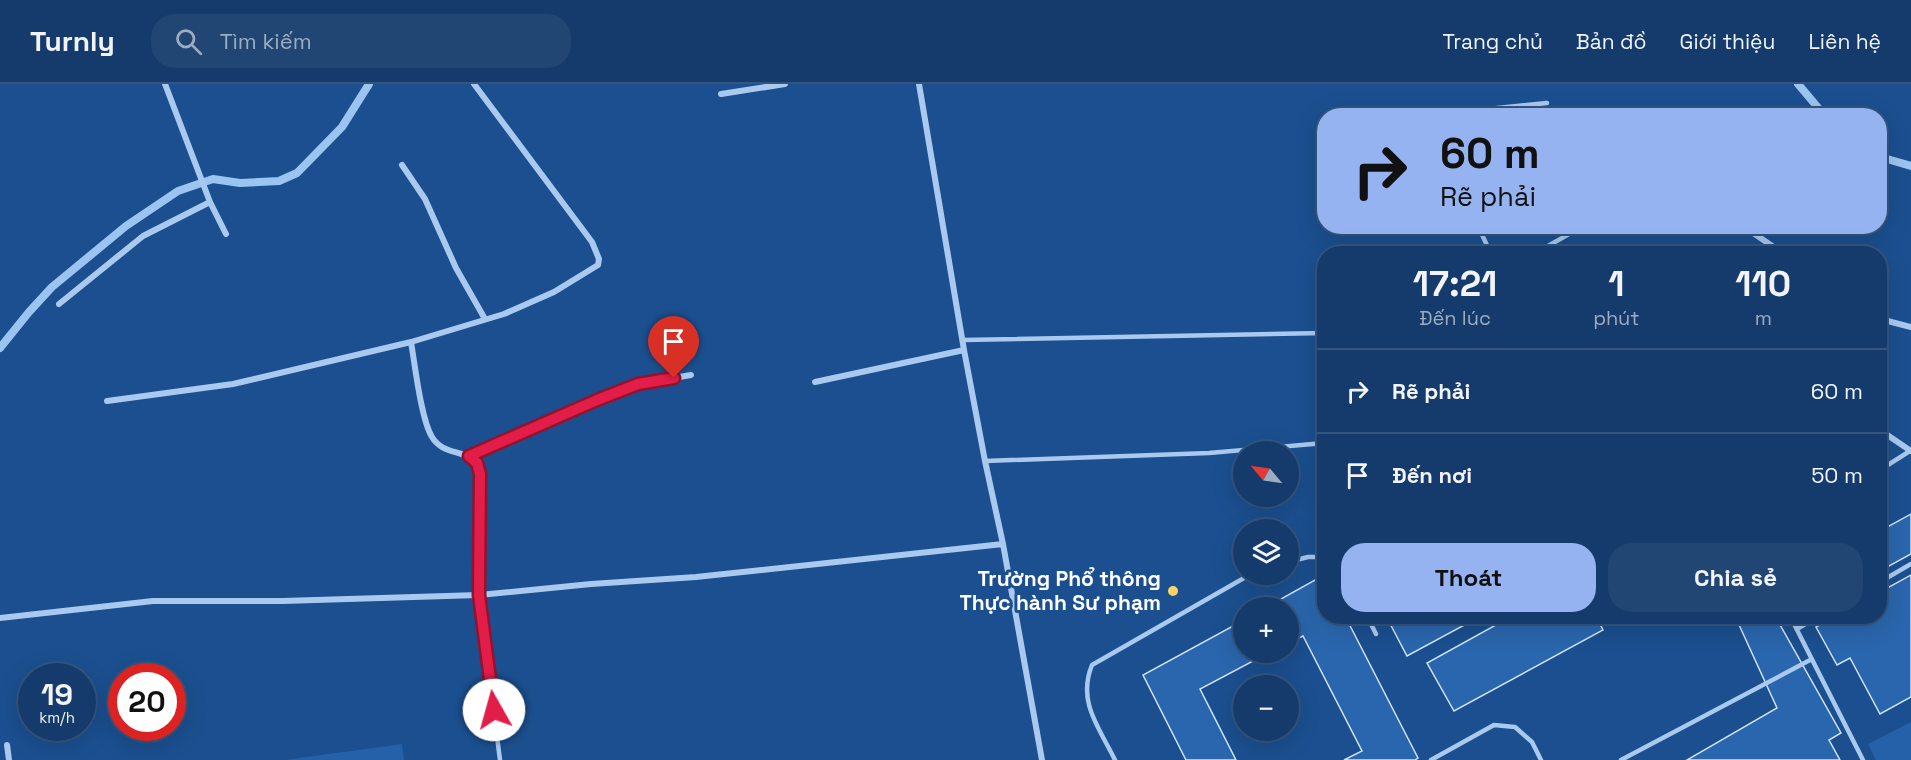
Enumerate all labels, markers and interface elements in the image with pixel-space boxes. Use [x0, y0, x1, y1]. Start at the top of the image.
search box [151, 14, 571, 68]
text: Turnly [30, 23, 115, 59]
icon: search [172, 25, 205, 58]
text: Tìm kiếm [220, 27, 312, 55]
text: Trang chủ [1443, 28, 1543, 55]
text: Bản đồ [1576, 28, 1647, 55]
text: Giới thiệu [1680, 28, 1775, 55]
text: Liên hệ [1808, 28, 1881, 55]
text: 60 m [1440, 127, 1540, 180]
icon: right [1341, 132, 1419, 210]
text: Rẽ phải [1440, 179, 1536, 214]
text: 17:21 [1413, 261, 1497, 307]
text: 1 [1608, 261, 1624, 307]
text: 110 [1735, 261, 1791, 307]
text: Đến lúc [1419, 305, 1491, 331]
text: phút [1593, 305, 1640, 331]
text: m [1755, 305, 1772, 331]
pin [648, 316, 699, 378]
icon: arrive [657, 325, 690, 358]
icon: right [1341, 375, 1374, 408]
text: Rẽ phải [1392, 377, 1470, 405]
text: 60 m [1811, 377, 1863, 405]
north arrow [1233, 441, 1299, 507]
map controls [1233, 441, 1299, 741]
icon: arrive [1341, 459, 1374, 492]
text: Đến nơi [1392, 461, 1472, 489]
text: 50 m [1811, 461, 1863, 489]
button: layers [1233, 519, 1299, 585]
button: Thoát [1341, 543, 1596, 612]
button: Chia sẻ [1608, 543, 1863, 612]
place label: Trường Phổ thông Thực hành Sư phạm [959, 565, 1161, 616]
marker: Trường Phổ thông Thực hành Sư phạm [1166, 584, 1180, 598]
button: + [1233, 597, 1299, 663]
speed limit sign: 20 [108, 663, 186, 741]
text: 19 [41, 675, 73, 714]
button: − [1233, 675, 1299, 741]
position arrow [462, 678, 526, 742]
text: km/h [39, 708, 75, 727]

